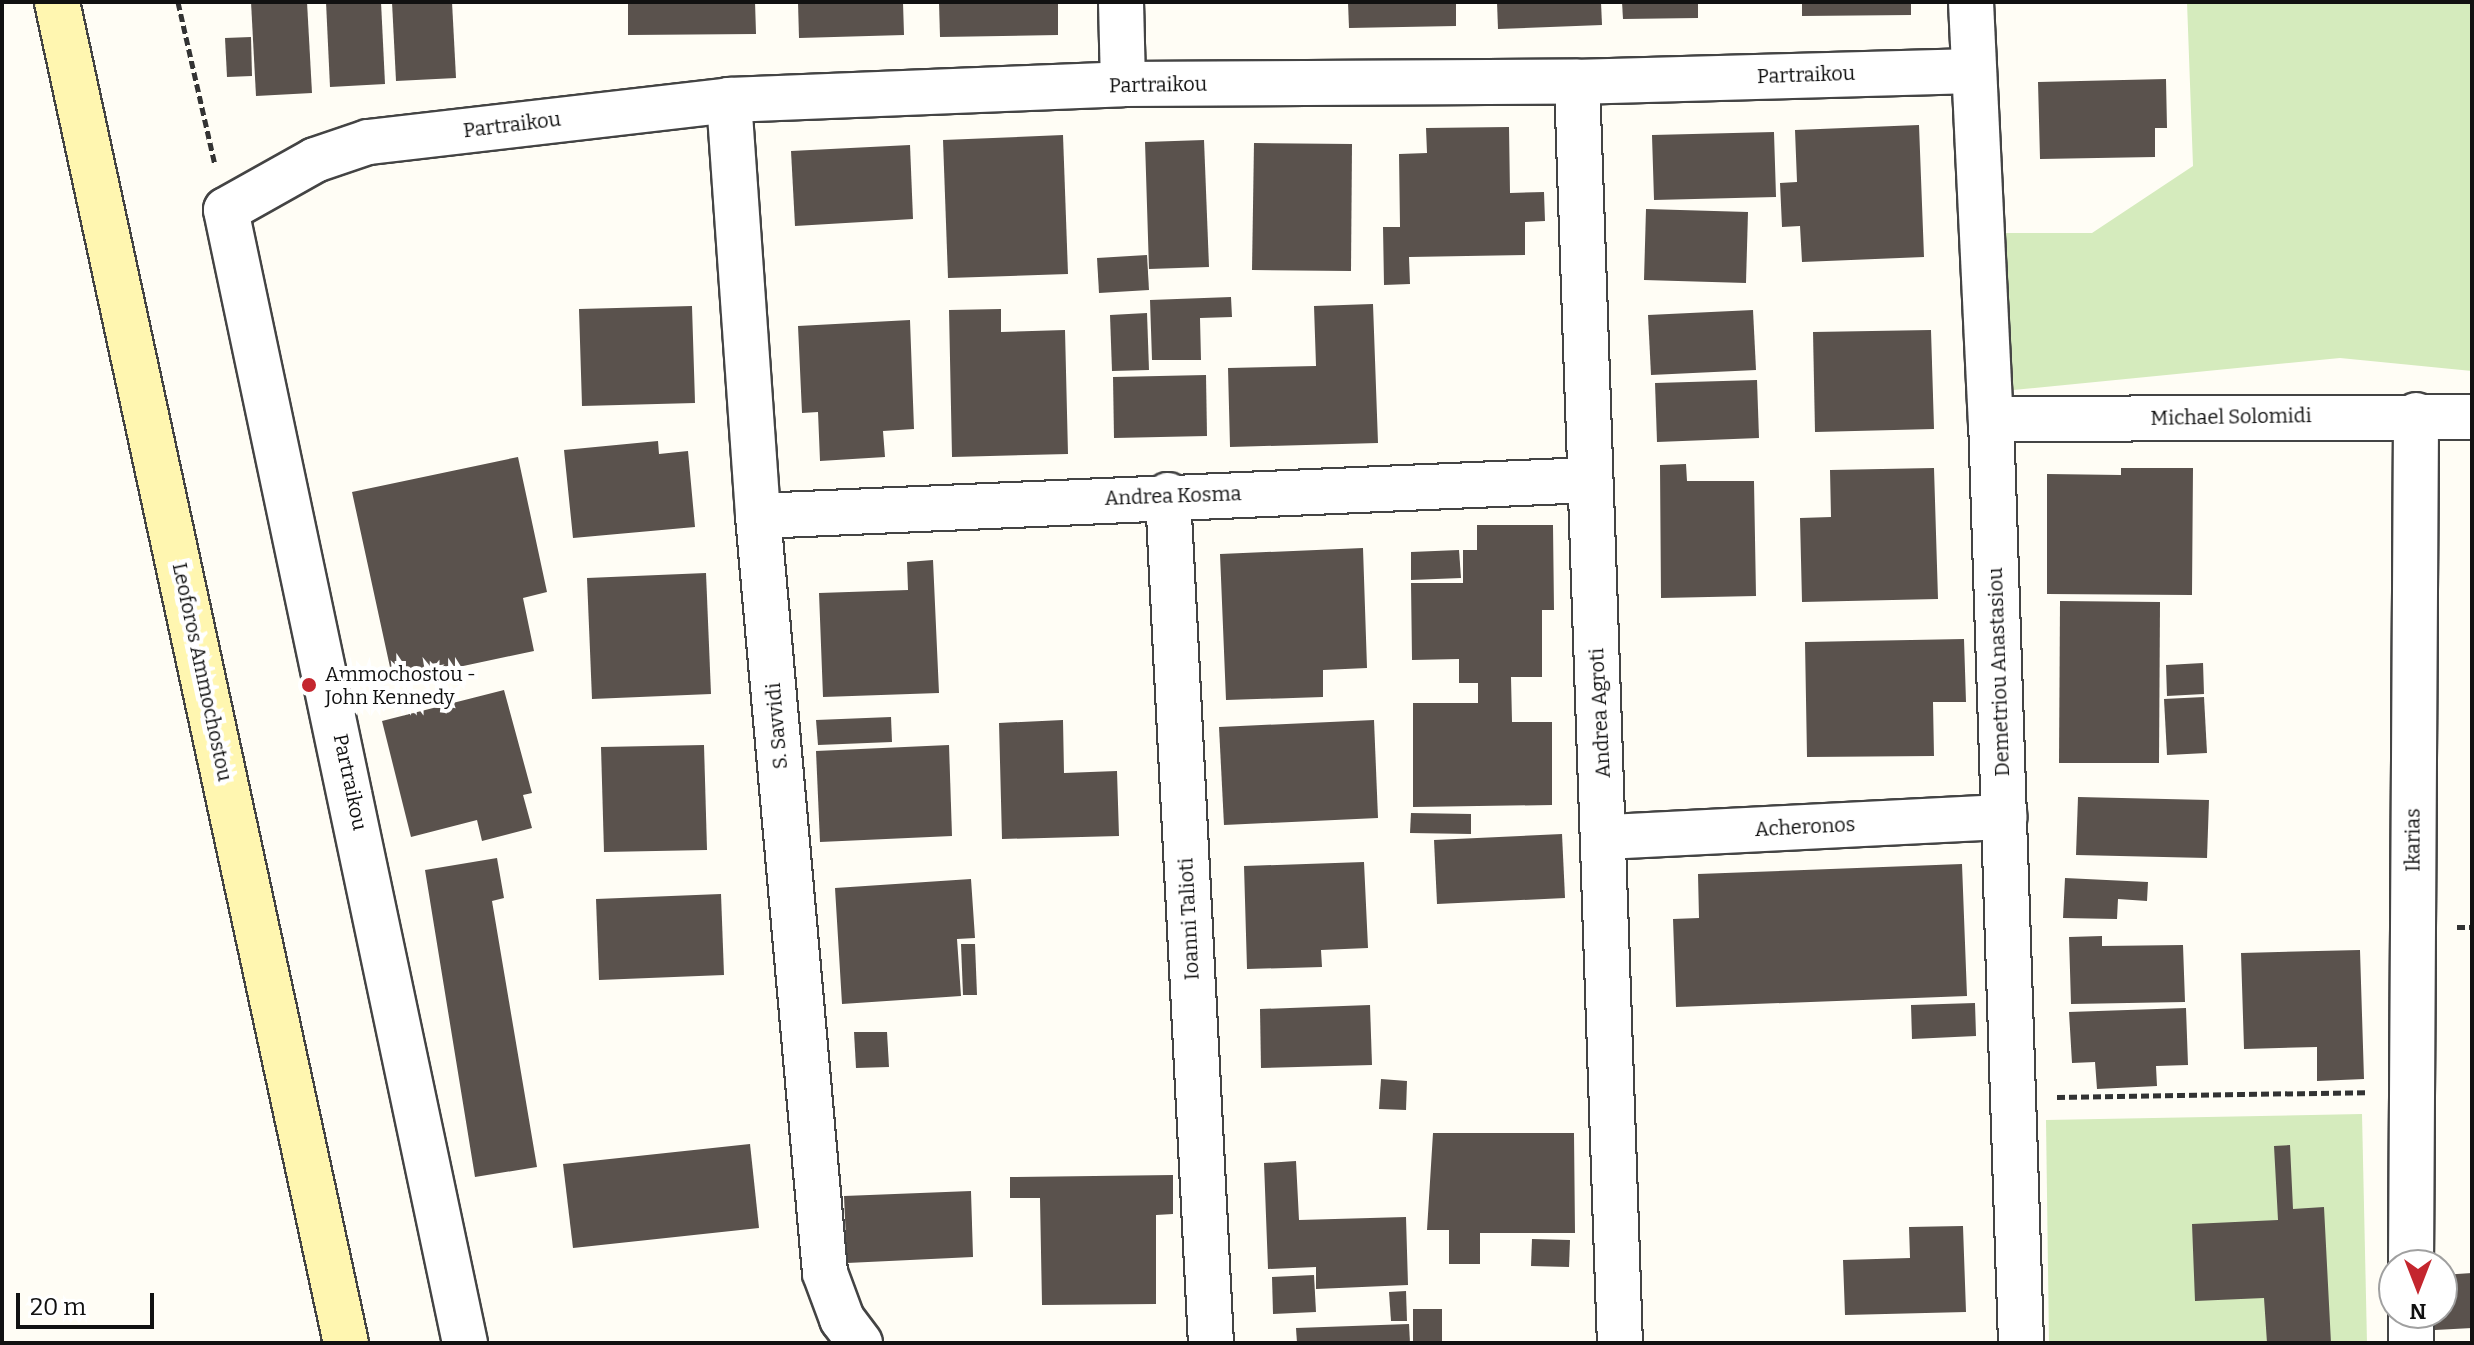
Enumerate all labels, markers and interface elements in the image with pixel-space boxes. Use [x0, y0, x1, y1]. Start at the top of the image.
street label: Partraikou [1757, 61, 1855, 89]
street label: Partraikou [1109, 72, 1207, 98]
street label: Partraikou [462, 107, 562, 143]
street label: Michael Solomidi [2150, 404, 2312, 430]
street label: Andrea Kosma [1104, 482, 1242, 510]
street label: Leoforos Ammochostou [167, 561, 237, 783]
street label: Demetriou Anastasiou [1983, 567, 2015, 777]
street label: Andrea Agroti [1585, 647, 1615, 779]
place label: Ammochostou - John Kennedy [325, 662, 476, 709]
marker: Ammochostou - John Kennedy [300, 676, 318, 694]
street label: S. Savvidi [761, 682, 793, 770]
street label: Partraikou [328, 732, 372, 832]
street label: Ikarias [2401, 808, 2425, 872]
street label: Acheronos [1754, 812, 1856, 842]
street label: Ioanni Talioti [1174, 857, 1204, 981]
north arrow [2378, 1249, 2458, 1329]
scale bar [20, 1277, 158, 1327]
text: 20 m [30, 1293, 86, 1321]
text: N [2410, 1298, 2427, 1325]

